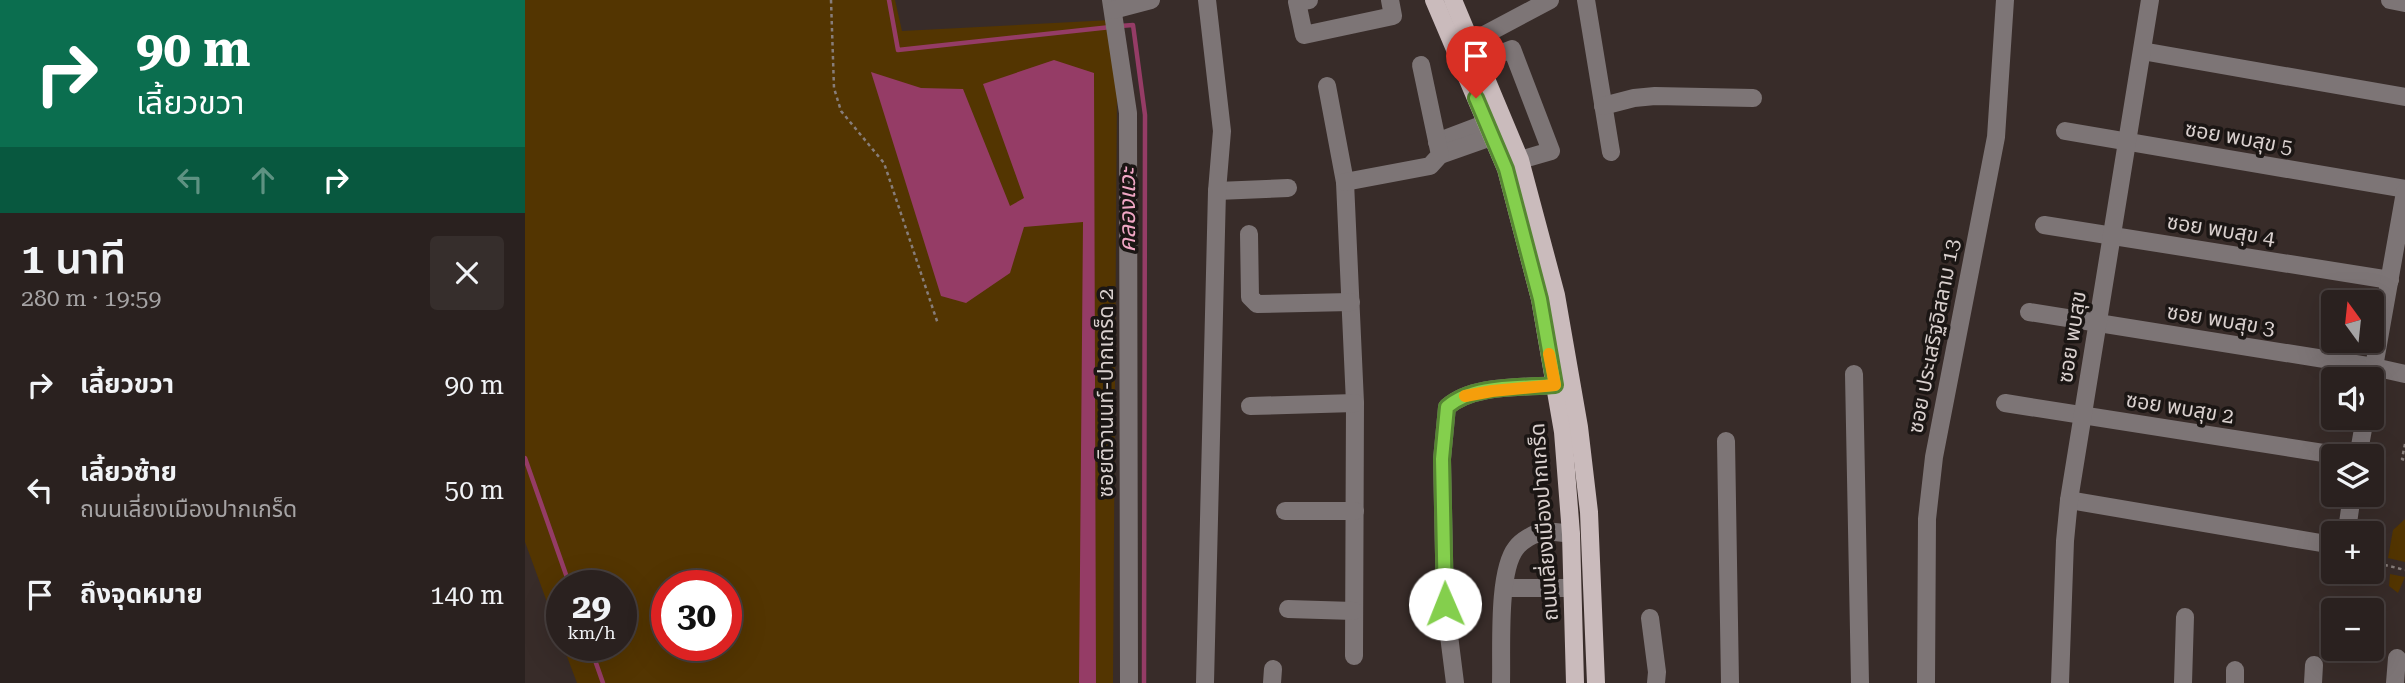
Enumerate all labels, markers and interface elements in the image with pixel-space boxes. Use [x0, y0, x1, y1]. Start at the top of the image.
text: 90 m [136, 21, 251, 78]
pin [1446, 26, 1506, 98]
icon: right [21, 28, 112, 119]
icon: arrive [1457, 37, 1495, 75]
text: เลี้ยวขวา [136, 84, 244, 122]
street label: ซอย พบสุข 5 [2183, 117, 2295, 160]
icon: left [171, 161, 209, 199]
icon: ahead [244, 161, 282, 199]
icon: right [317, 161, 355, 199]
water label: คลองแวะ [1114, 165, 1141, 252]
street label: ซอย พบสุข 4 [2165, 210, 2277, 251]
text: 1 นาที [21, 234, 126, 283]
button: close [430, 236, 504, 310]
street label: ซอย ประเสริฐอิสลาม 13 [1903, 237, 1965, 435]
text: 280 m · 19:59 [21, 285, 161, 312]
street label: ซอยติวานนท์-ปากเกร็ด 2 [1093, 288, 1118, 498]
street label: ซอย พบสุข [2053, 290, 2092, 385]
north arrow [2321, 290, 2383, 354]
map controls [2321, 290, 2384, 661]
street label: ซอย พบสุข 3 [2165, 300, 2277, 341]
icon: right [21, 366, 59, 404]
button: sound [2321, 367, 2384, 430]
text: เลี้ยวขวา [80, 369, 174, 399]
text: 90 m [445, 370, 504, 400]
street label: ซอย พบสุข 2 [2124, 388, 2236, 429]
street label: ถนนเลี่ยงเมืองปากเกร็ด [1522, 422, 1563, 622]
button: layers [2321, 444, 2384, 507]
text: เลี้ยวซ้าย [80, 457, 177, 487]
icon: left [21, 471, 59, 509]
text: 50 m [445, 475, 504, 505]
text: ถนนเลี่ยงเมืองปากเกร็ด [80, 496, 297, 523]
button: + [2321, 521, 2384, 584]
position arrow [1408, 567, 1482, 641]
speed limit sign: 30 [651, 570, 742, 661]
icon: arrive [21, 576, 59, 614]
text: ถึงจุดหมาย [80, 579, 203, 609]
text: 140 m [430, 580, 504, 610]
text: 29 [572, 586, 611, 627]
button: − [2321, 598, 2384, 661]
text: km/h [567, 622, 616, 643]

